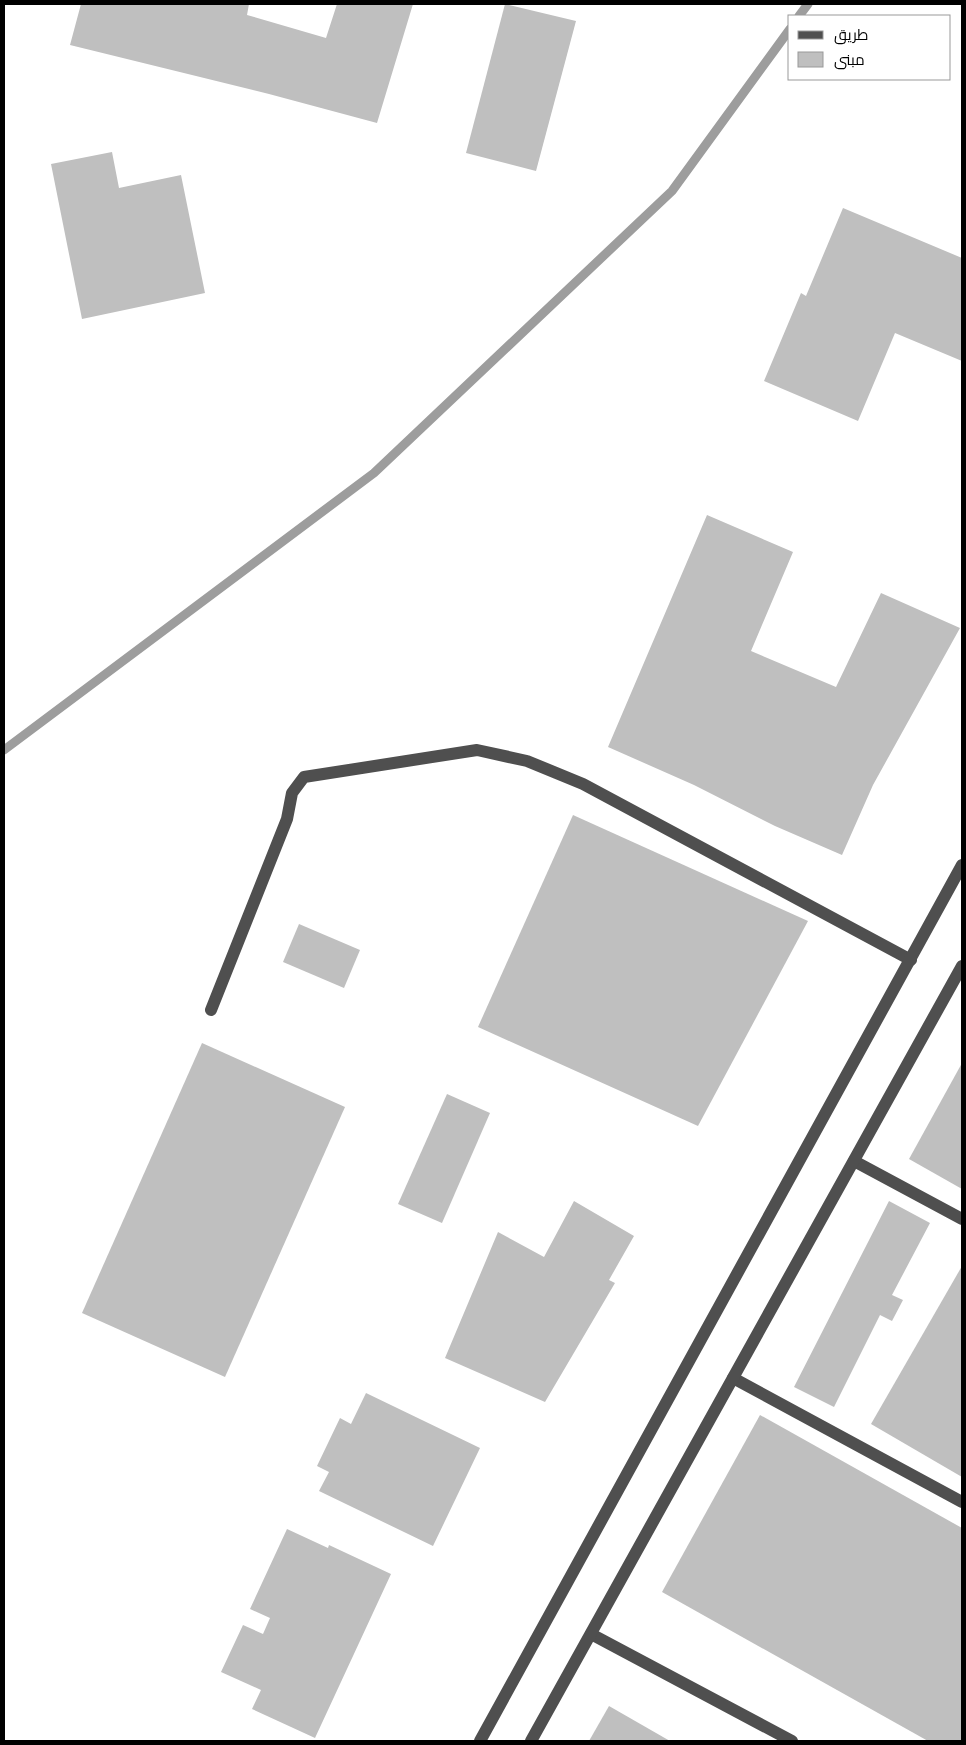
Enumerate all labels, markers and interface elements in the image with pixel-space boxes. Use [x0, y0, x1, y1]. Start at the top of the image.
legend [788, 15, 951, 80]
text: طريق [834, 26, 868, 45]
text: مبنى [834, 51, 865, 70]

